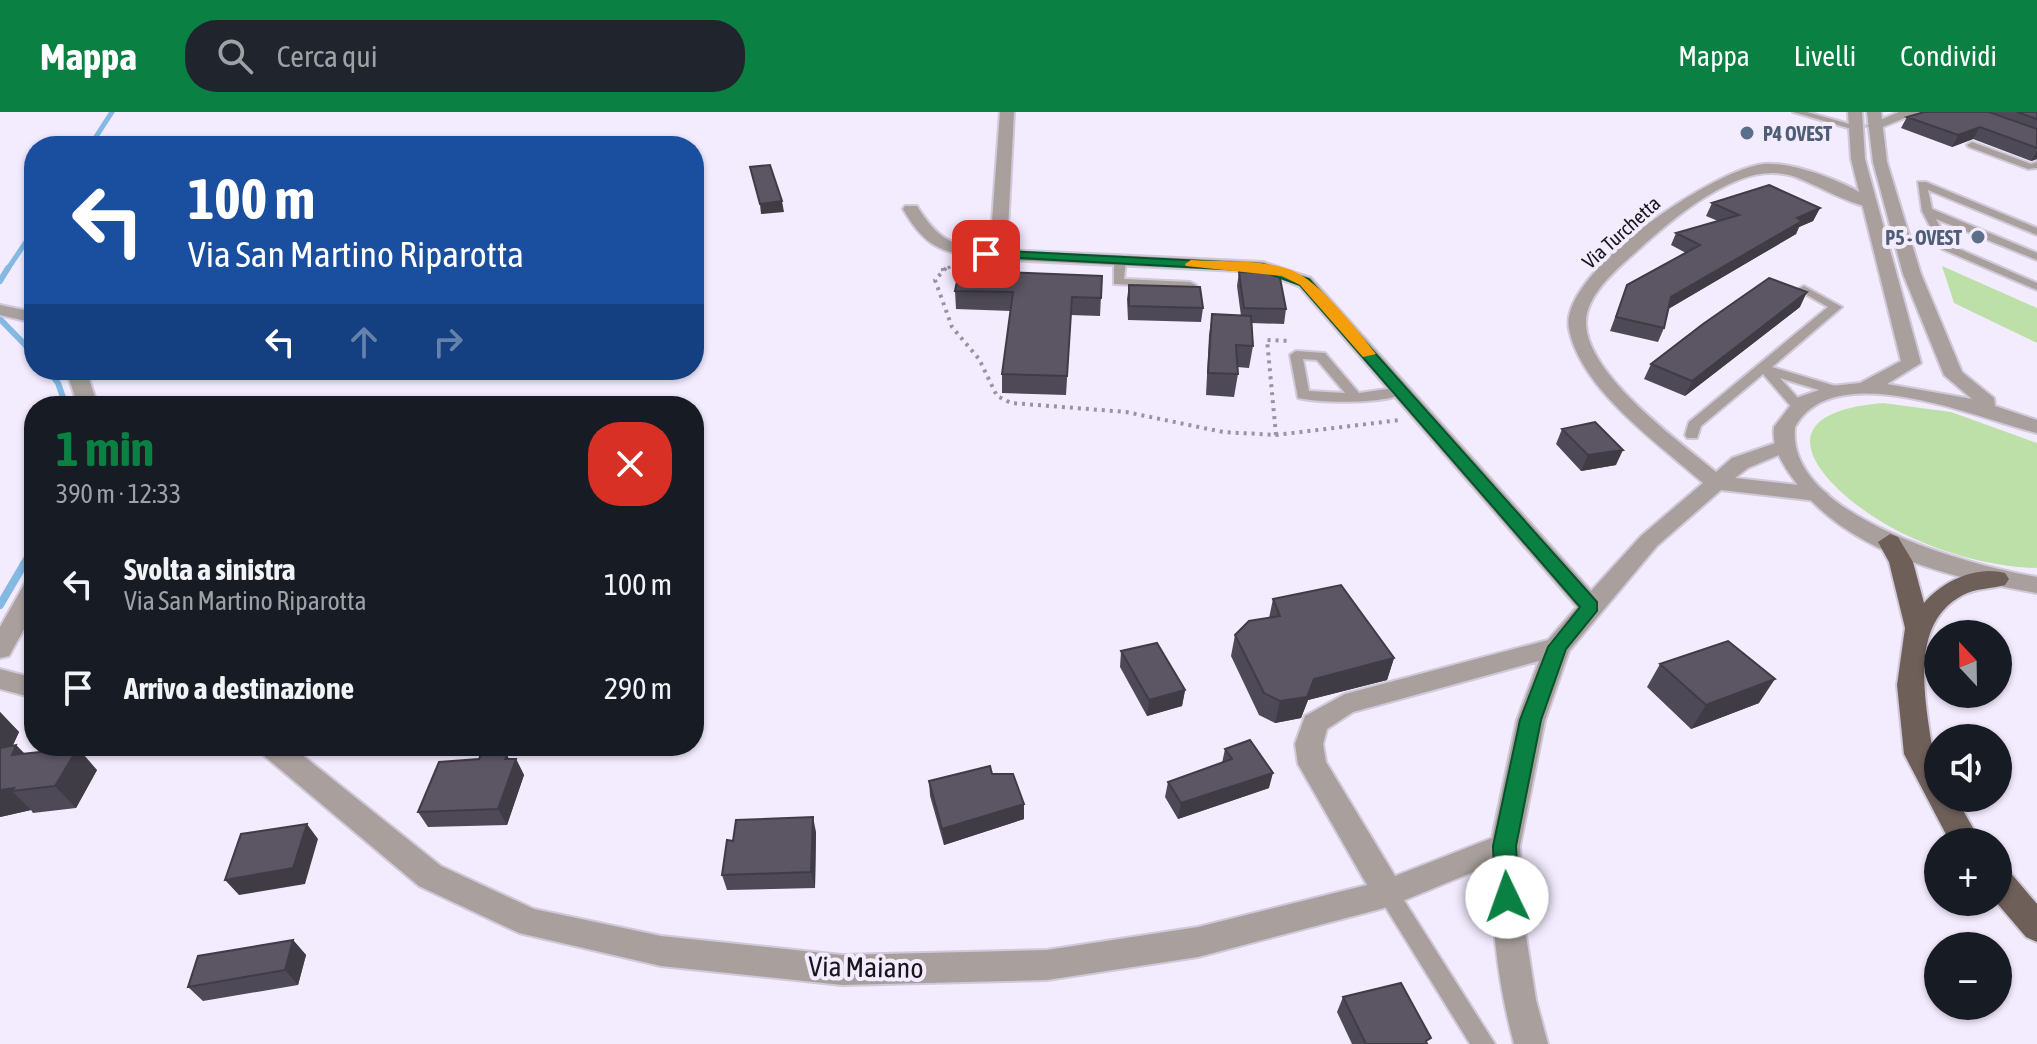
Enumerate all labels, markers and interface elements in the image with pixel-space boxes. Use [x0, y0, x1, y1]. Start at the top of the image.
search box [185, 20, 745, 92]
icon: search [213, 34, 257, 78]
text: Mappa [40, 35, 137, 78]
text: Cerca qui [277, 39, 378, 73]
text: Mappa [1678, 40, 1750, 72]
text: Livelli [1794, 40, 1856, 72]
text: Condividi [1900, 40, 1997, 72]
place label: P4 OVEST [1763, 122, 1832, 145]
marker: P4 OVEST [1738, 124, 1756, 142]
text: 100 m [188, 167, 315, 231]
icon: left [56, 168, 160, 272]
street label: Via Turchetta [1577, 191, 1665, 273]
pin [952, 220, 1020, 288]
place label: P5 - OVEST [1885, 226, 1962, 249]
marker: P5 - OVEST [1969, 228, 1987, 246]
icon: arrive [964, 232, 1008, 276]
text: Via San Martino Riparotta [188, 233, 524, 275]
icon: left [258, 320, 302, 364]
icon: ahead [342, 320, 386, 364]
icon: right [426, 320, 470, 364]
text: 1 min [56, 421, 154, 476]
button: close [588, 422, 672, 506]
text: 390 m · 12:33 [56, 479, 181, 509]
text: Svolta a sinistra [124, 552, 296, 586]
icon: left [56, 562, 100, 606]
text: 100 m [604, 567, 672, 601]
text: Via San Martino Riparotta [124, 586, 367, 616]
north arrow [1924, 620, 2012, 708]
map controls [1924, 620, 2012, 1020]
icon: arrive [56, 666, 100, 710]
text: Arrivo a destinazione [124, 671, 354, 705]
text: 290 m [604, 671, 672, 705]
button: sound [1924, 724, 2012, 812]
button: + [1924, 828, 2012, 916]
position arrow [1465, 855, 1549, 939]
button: − [1924, 932, 2012, 1020]
street label: Via Maiano [808, 950, 924, 984]

